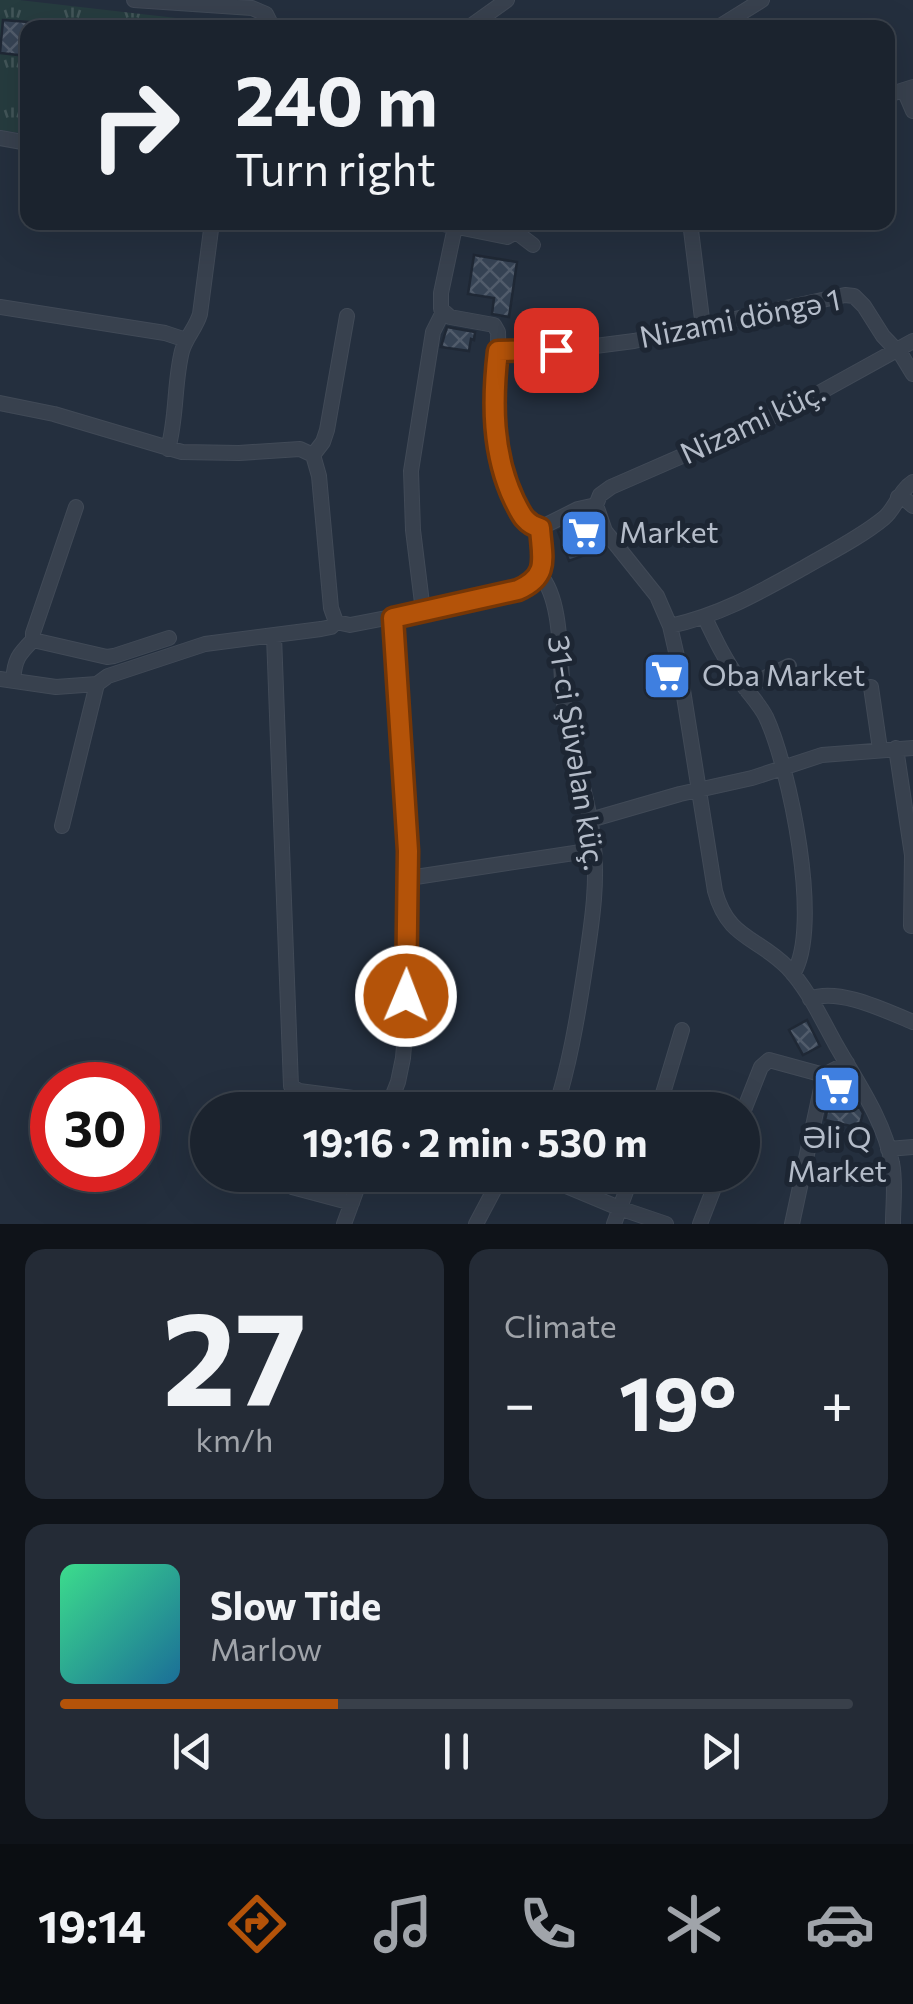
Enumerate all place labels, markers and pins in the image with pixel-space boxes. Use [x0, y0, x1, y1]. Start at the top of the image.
pin [514, 308, 599, 393]
supermarket icon: Market [558, 507, 610, 559]
place label: Market [619, 512, 719, 549]
supermarket icon: Oba Market [641, 650, 693, 702]
place label: Oba Market [702, 655, 865, 692]
supermarket icon: Əli Q Market [811, 1063, 863, 1115]
place label: Əli Q Market [787, 1117, 887, 1188]

